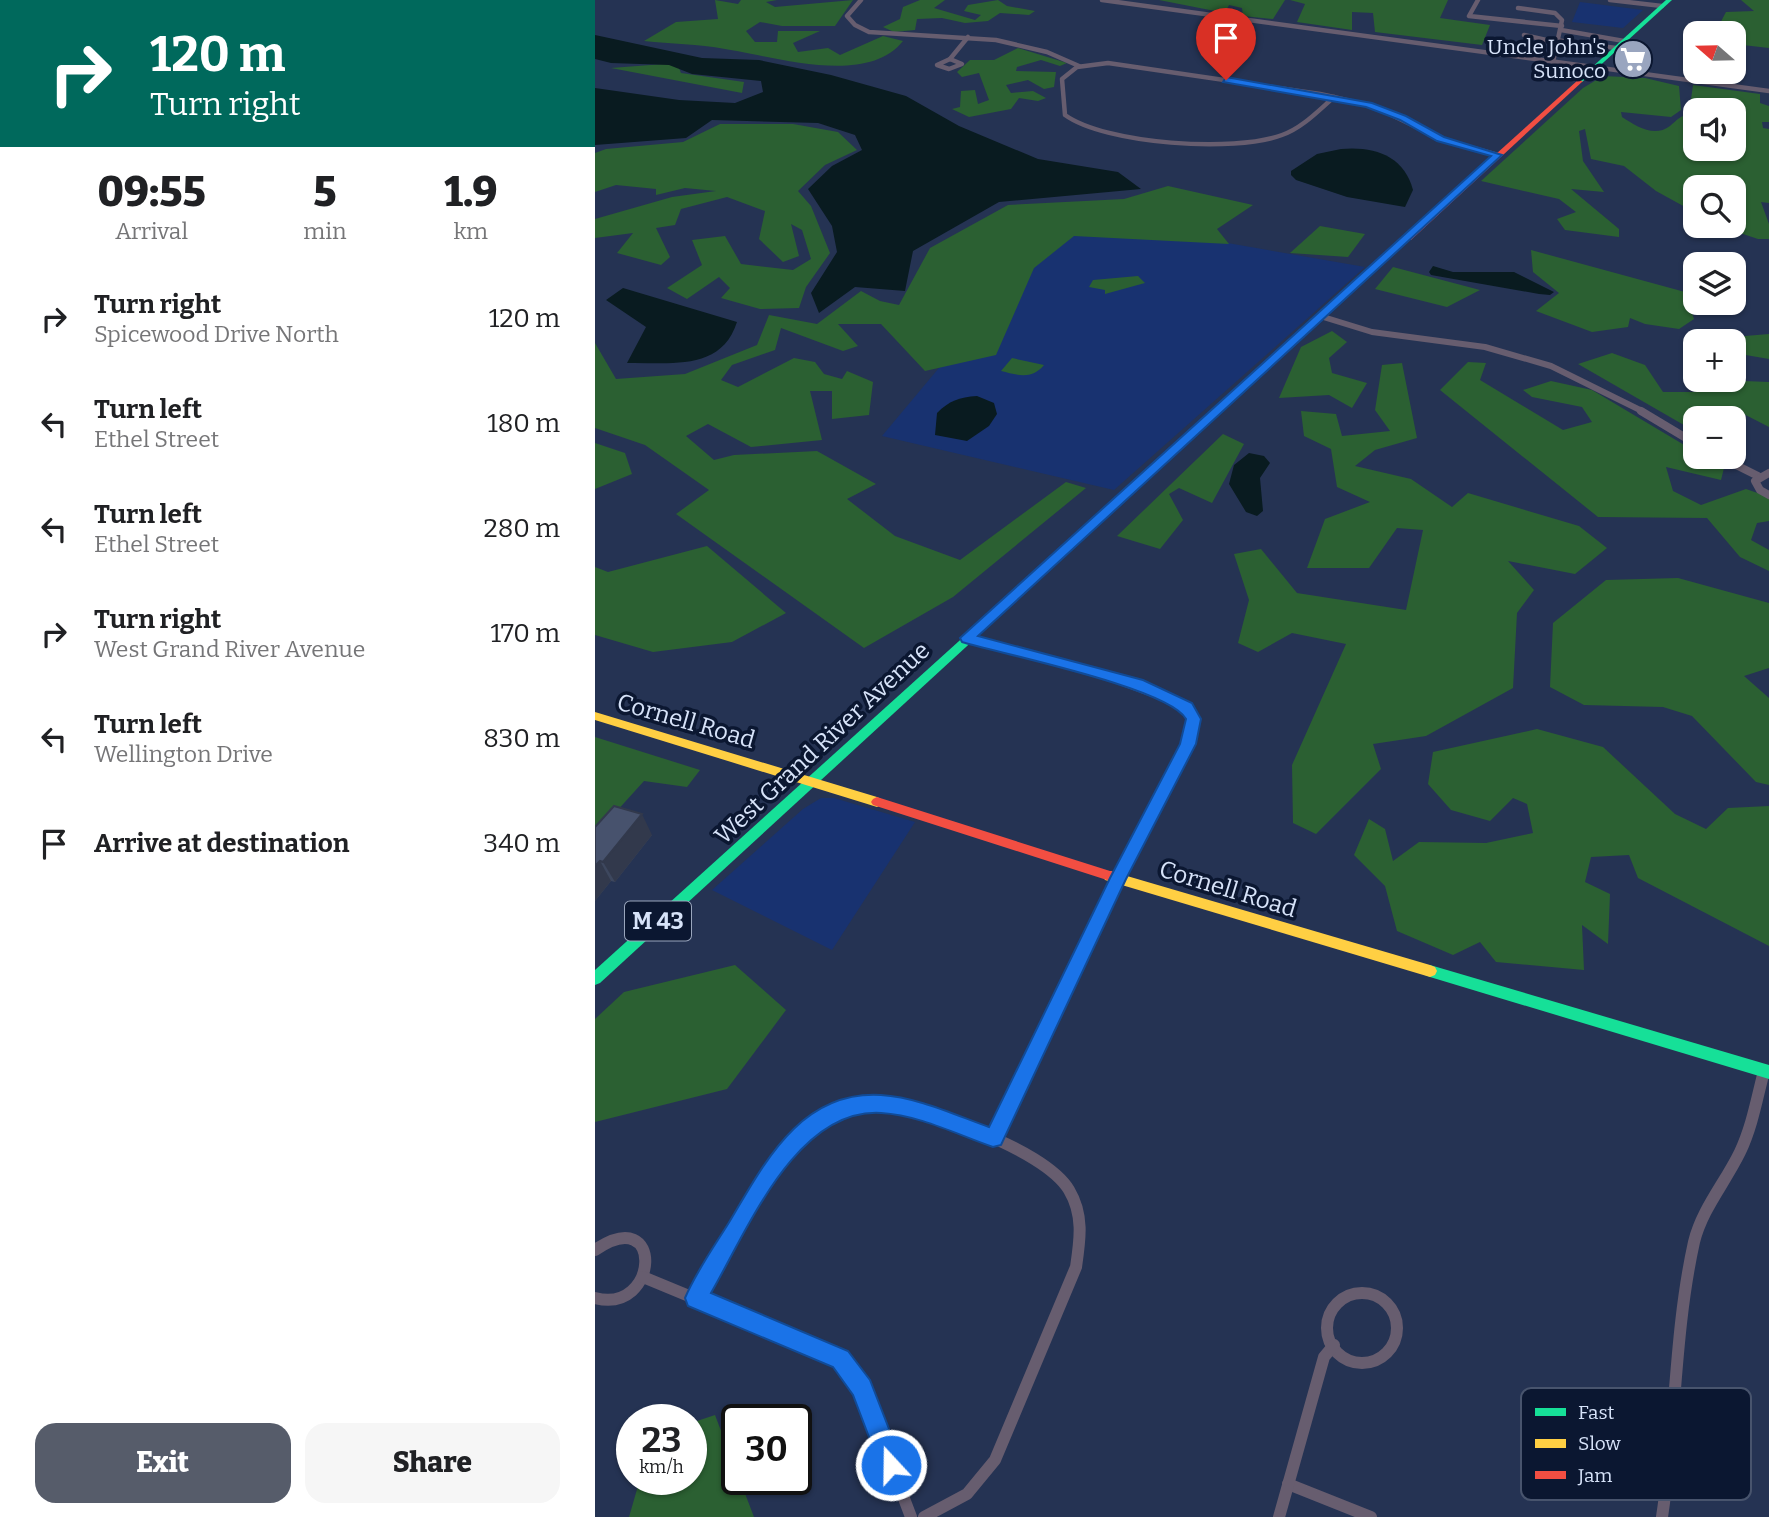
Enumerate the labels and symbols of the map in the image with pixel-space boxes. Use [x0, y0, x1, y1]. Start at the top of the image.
pin [1196, 8, 1256, 80]
north arrow [1683, 21, 1747, 84]
place label: Uncle John's Sunoco [1487, 34, 1606, 84]
supermarket icon: Uncle John's Sunoco [1612, 38, 1654, 80]
street label: West Grand River Avenue [709, 636, 935, 850]
street label: Cornell Road [614, 688, 758, 754]
street label: Cornell Road [1156, 855, 1300, 923]
road number: M 43 [625, 902, 691, 940]
legend [1521, 1388, 1751, 1500]
text: Fast [1578, 1401, 1615, 1424]
speed limit sign: 30 [721, 1404, 812, 1495]
position arrow [854, 1428, 928, 1502]
text: Slow [1578, 1432, 1621, 1455]
text: Jam [1577, 1464, 1612, 1487]

